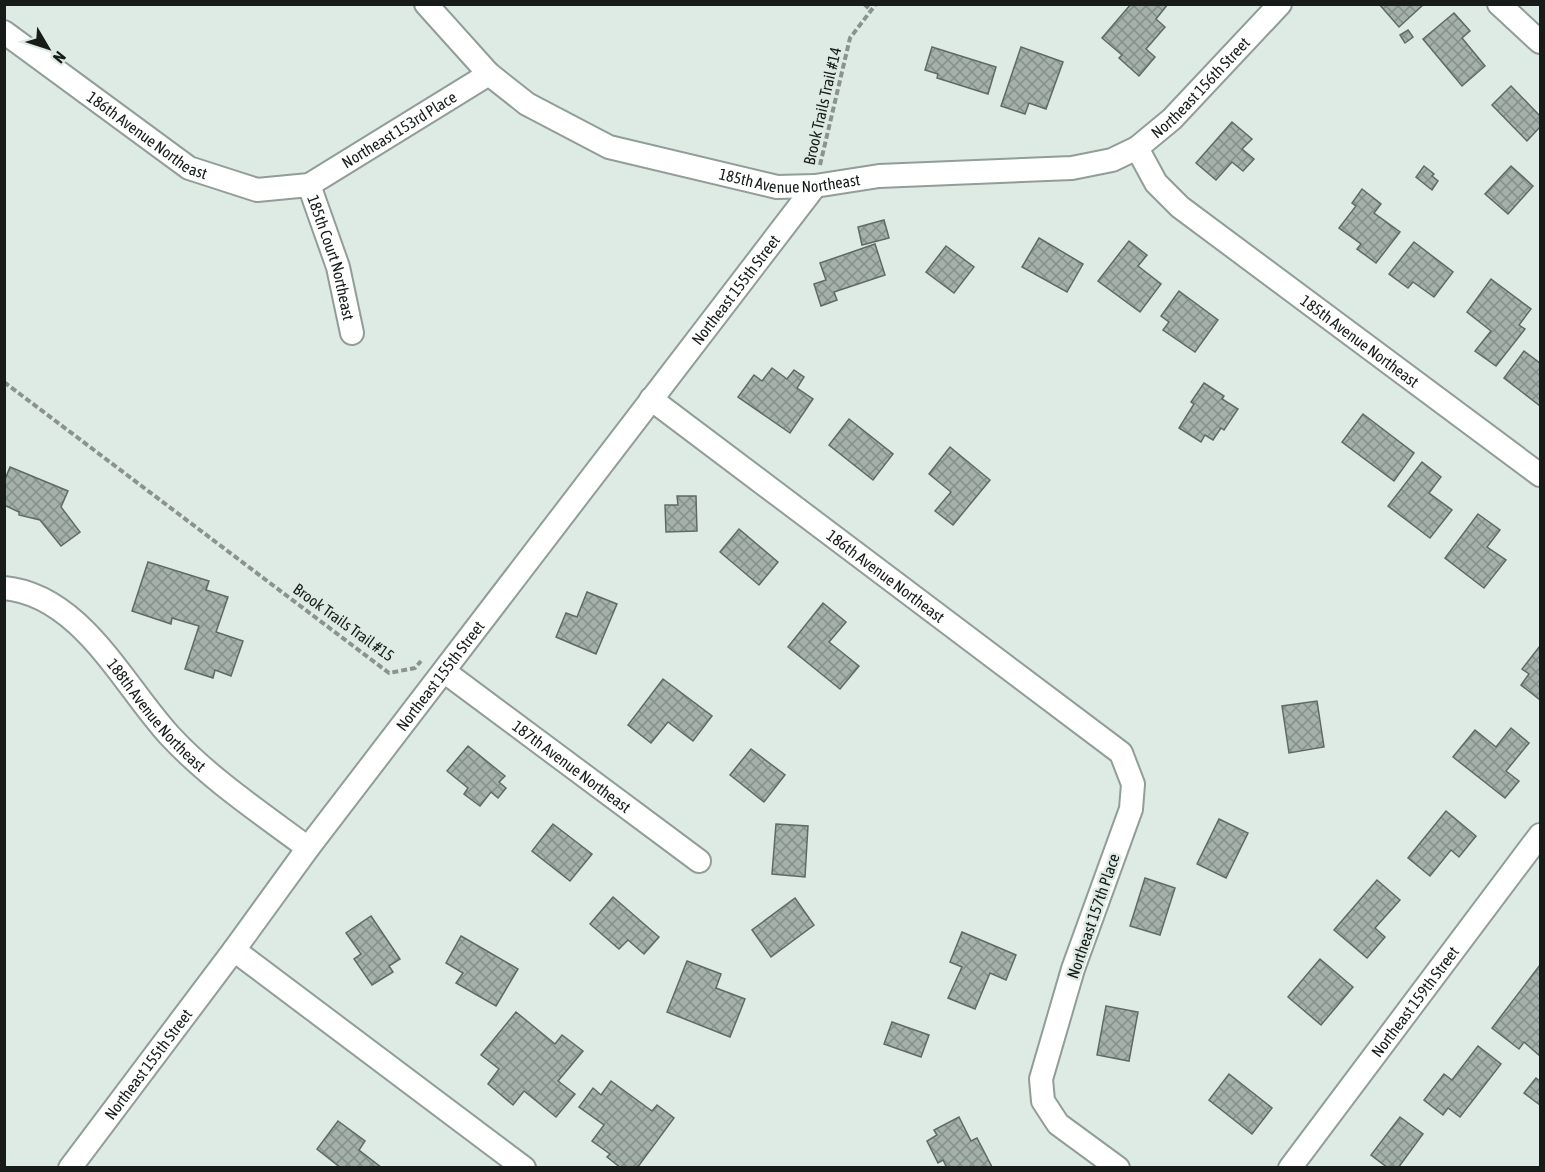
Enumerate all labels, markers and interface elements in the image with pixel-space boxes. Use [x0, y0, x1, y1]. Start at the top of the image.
north arrow [18, 18, 78, 78]
street label: Northeast 156th Street [1147, 33, 1253, 142]
street label: Brook Trails Trail #14 [800, 45, 844, 167]
text: N [50, 48, 70, 67]
street label: 186th Avenue Northeast [84, 87, 210, 182]
street label: Northeast 153rd Place [338, 87, 459, 172]
street label: 185th Avenue Northeast [717, 165, 862, 196]
street label: 185th Court Northeast [304, 192, 358, 322]
street label: Northeast 155th Street [688, 231, 784, 348]
street label: 185th Avenue Northeast [1297, 291, 1423, 391]
street label: 186th Avenue Northeast [823, 526, 949, 626]
street label: Brook Trails Trail #15 [290, 579, 398, 665]
street label: Northeast 155th Street [392, 617, 488, 734]
street label: 188th Avenue Northeast [104, 655, 210, 775]
street label: 187th Avenue Northeast [509, 717, 635, 816]
street label: Northeast 157th Place [1063, 851, 1123, 981]
street label: Northeast 159th Street [1368, 943, 1462, 1060]
street label: Northeast 155th Street [101, 1005, 196, 1123]

